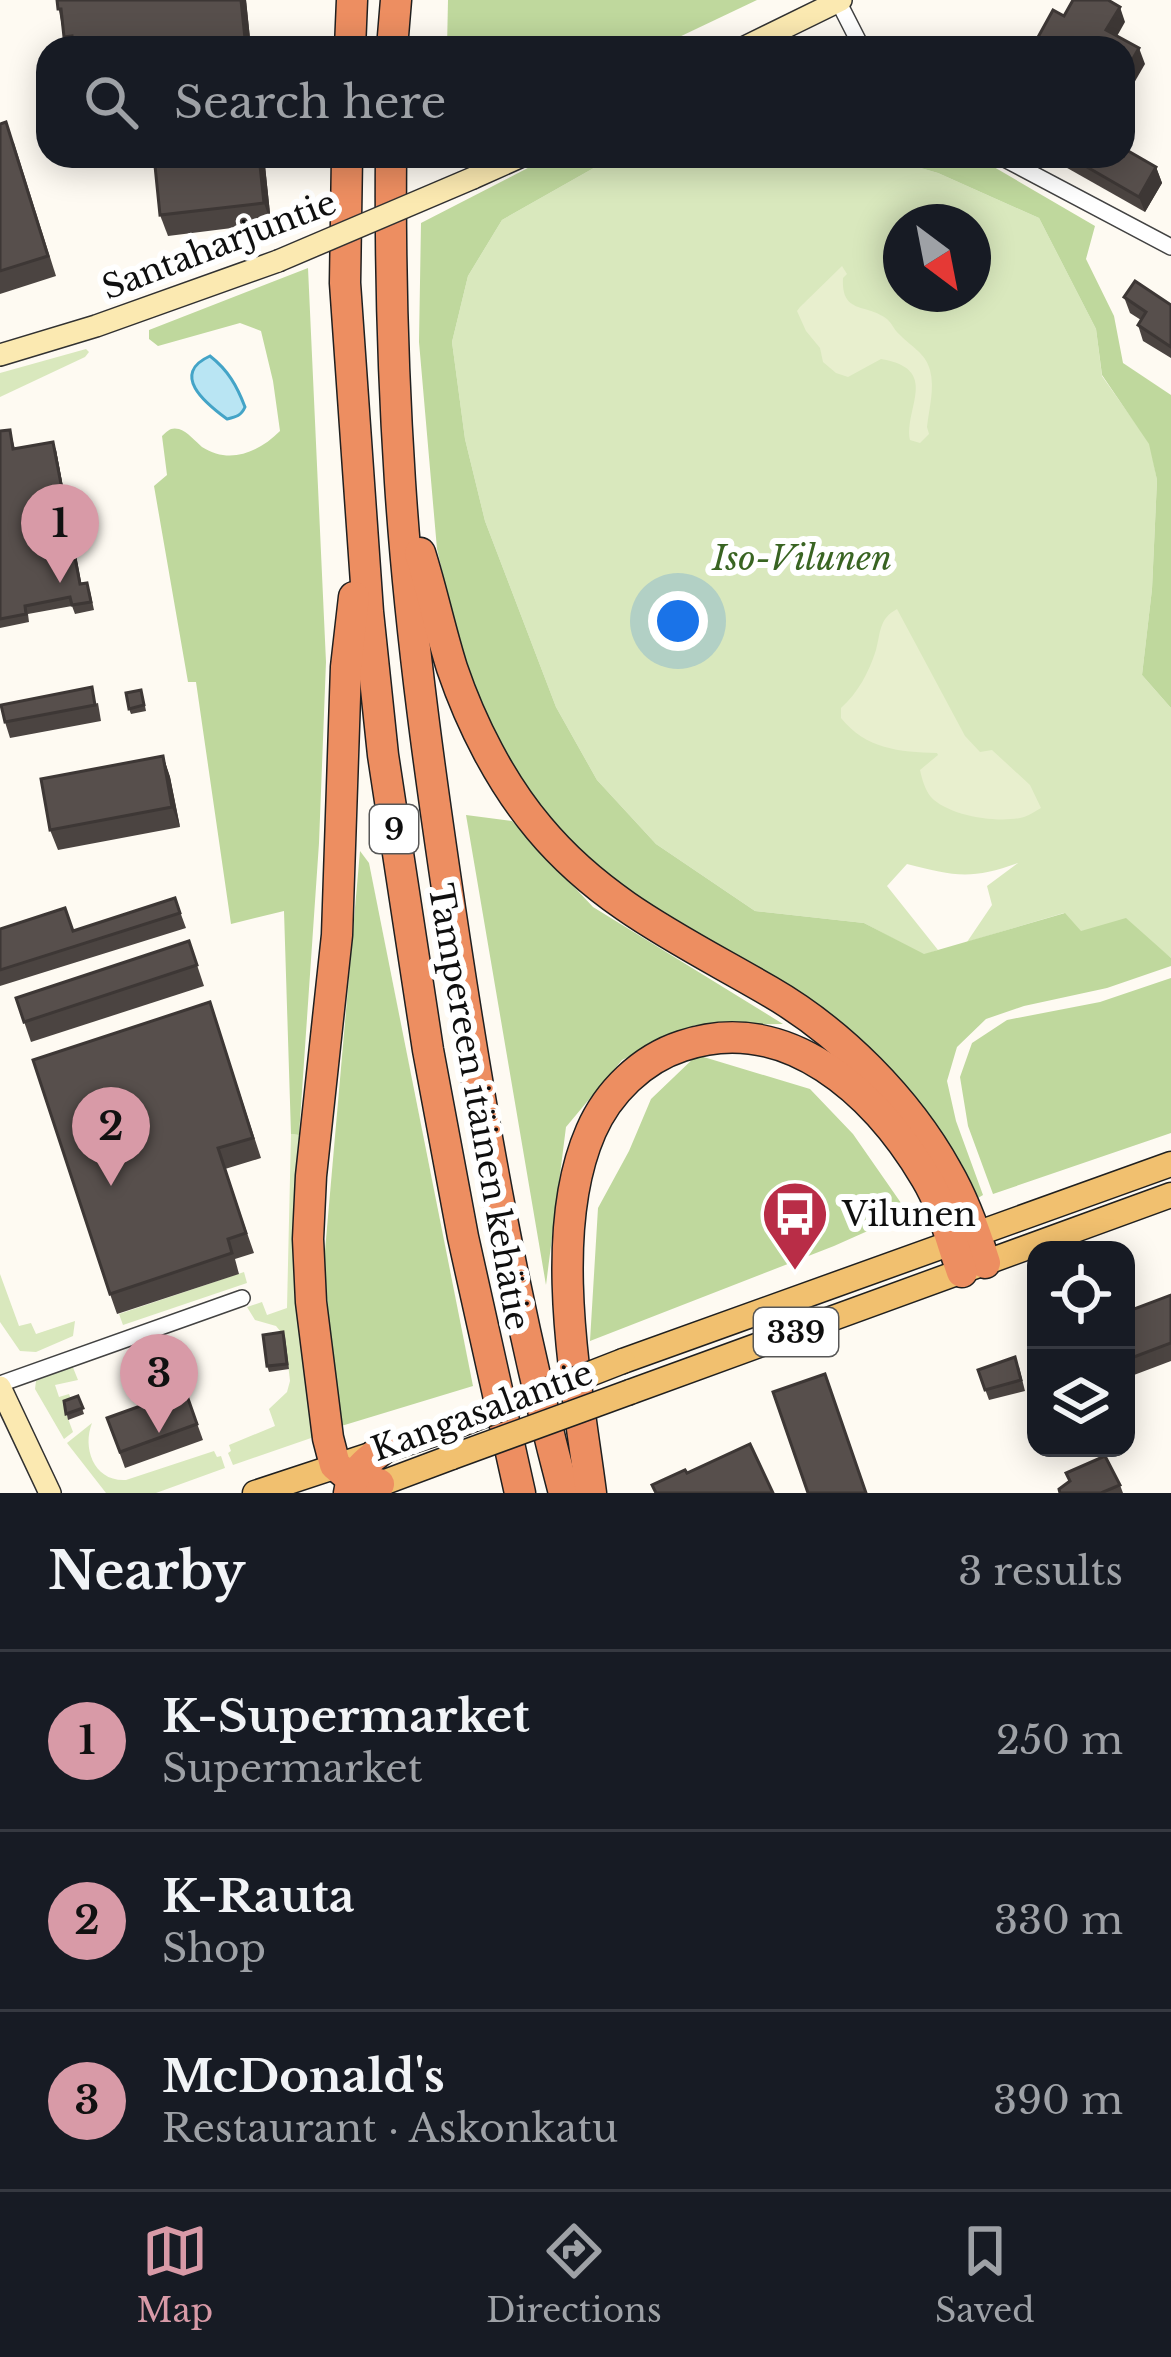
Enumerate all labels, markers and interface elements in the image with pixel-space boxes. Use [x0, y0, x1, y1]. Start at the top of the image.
search box [36, 36, 1135, 168]
icon: search [78, 69, 144, 135]
text: Search here [174, 74, 446, 130]
street label: Santaharjuntie [96, 182, 342, 308]
north arrow [883, 204, 991, 312]
pin: 1 [21, 484, 99, 583]
park label: Iso-Vilunen [711, 538, 892, 579]
your location [648, 591, 708, 651]
road number: 9 [370, 805, 418, 853]
street label: Tampereen itäinen kehätie [420, 881, 538, 1333]
pin: 2 [72, 1087, 150, 1186]
bus stop icon: Vilunen [760, 1179, 830, 1273]
place label: Vilunen [841, 1194, 976, 1235]
map controls [1027, 1241, 1135, 1457]
button: locate [1027, 1241, 1135, 1349]
road number: 339 [754, 1308, 838, 1356]
pin: 3 [120, 1334, 198, 1433]
button: layers [1027, 1349, 1135, 1457]
street label: Kangasalantie [366, 1352, 598, 1470]
text: Nearby [48, 1540, 245, 1603]
text: 3 results [958, 1547, 1123, 1596]
text: K-Supermarket [162, 1688, 530, 1744]
text: 1 [78, 1716, 96, 1765]
text: 250 m [996, 1716, 1123, 1765]
text: Supermarket [162, 1744, 422, 1793]
text: K-Rauta [162, 1868, 355, 1924]
text: 2 [74, 1896, 100, 1945]
text: 330 m [994, 1896, 1123, 1945]
text: Shop [162, 1924, 266, 1973]
text: McDonald's [162, 2048, 445, 2104]
text: 3 [75, 2076, 99, 2125]
text: 390 m [993, 2076, 1123, 2125]
text: Restaurant · Askonkatu [162, 2104, 618, 2153]
tab: Map [137, 2218, 213, 2331]
tab: Directions [486, 2218, 662, 2331]
tab: Saved [935, 2218, 1034, 2331]

